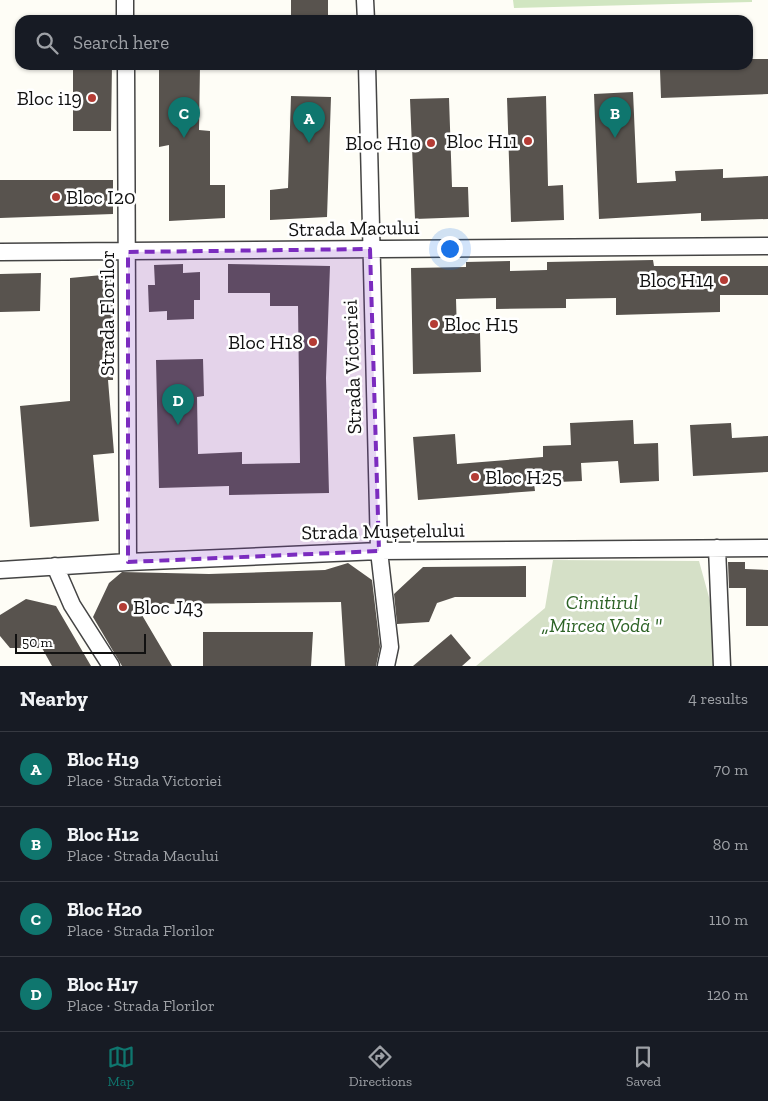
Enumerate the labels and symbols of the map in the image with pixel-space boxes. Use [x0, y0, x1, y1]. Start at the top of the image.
place label: Bloc i19 [17, 86, 82, 110]
marker: Bloc i19 [86, 92, 98, 104]
pin: C [168, 97, 200, 138]
pin: B [599, 97, 631, 138]
pin: A [293, 102, 325, 143]
place label: Bloc H11 [446, 129, 518, 153]
place label: Bloc H10 [345, 131, 421, 155]
marker: Bloc H11 [522, 135, 534, 147]
marker: Bloc H10 [425, 137, 437, 149]
place label: Bloc I20 [66, 185, 136, 209]
marker: Bloc I20 [50, 191, 62, 203]
street label: Strada Macului [288, 215, 420, 241]
your location [437, 236, 463, 262]
street label: Strada Florilor [95, 250, 119, 376]
place label: Bloc H14 [639, 268, 714, 292]
marker: Bloc H14 [718, 274, 730, 286]
street label: Strada Victoriei [338, 299, 366, 435]
place label: Bloc H15 [444, 312, 518, 336]
marker: Bloc H15 [428, 318, 440, 330]
place label: Bloc H18 [228, 330, 303, 354]
marker: Bloc H18 [307, 336, 319, 348]
pin: D [162, 384, 194, 425]
place label: Bloc H25 [485, 465, 562, 489]
marker: Bloc H25 [469, 471, 481, 483]
street label: Strada Mușețelului [301, 518, 465, 544]
park label: Cimitirul „Mircea Vodă " [541, 590, 662, 637]
place label: Bloc J43 [133, 595, 203, 619]
marker: Bloc J43 [117, 601, 129, 613]
scale bar [15, 631, 146, 654]

